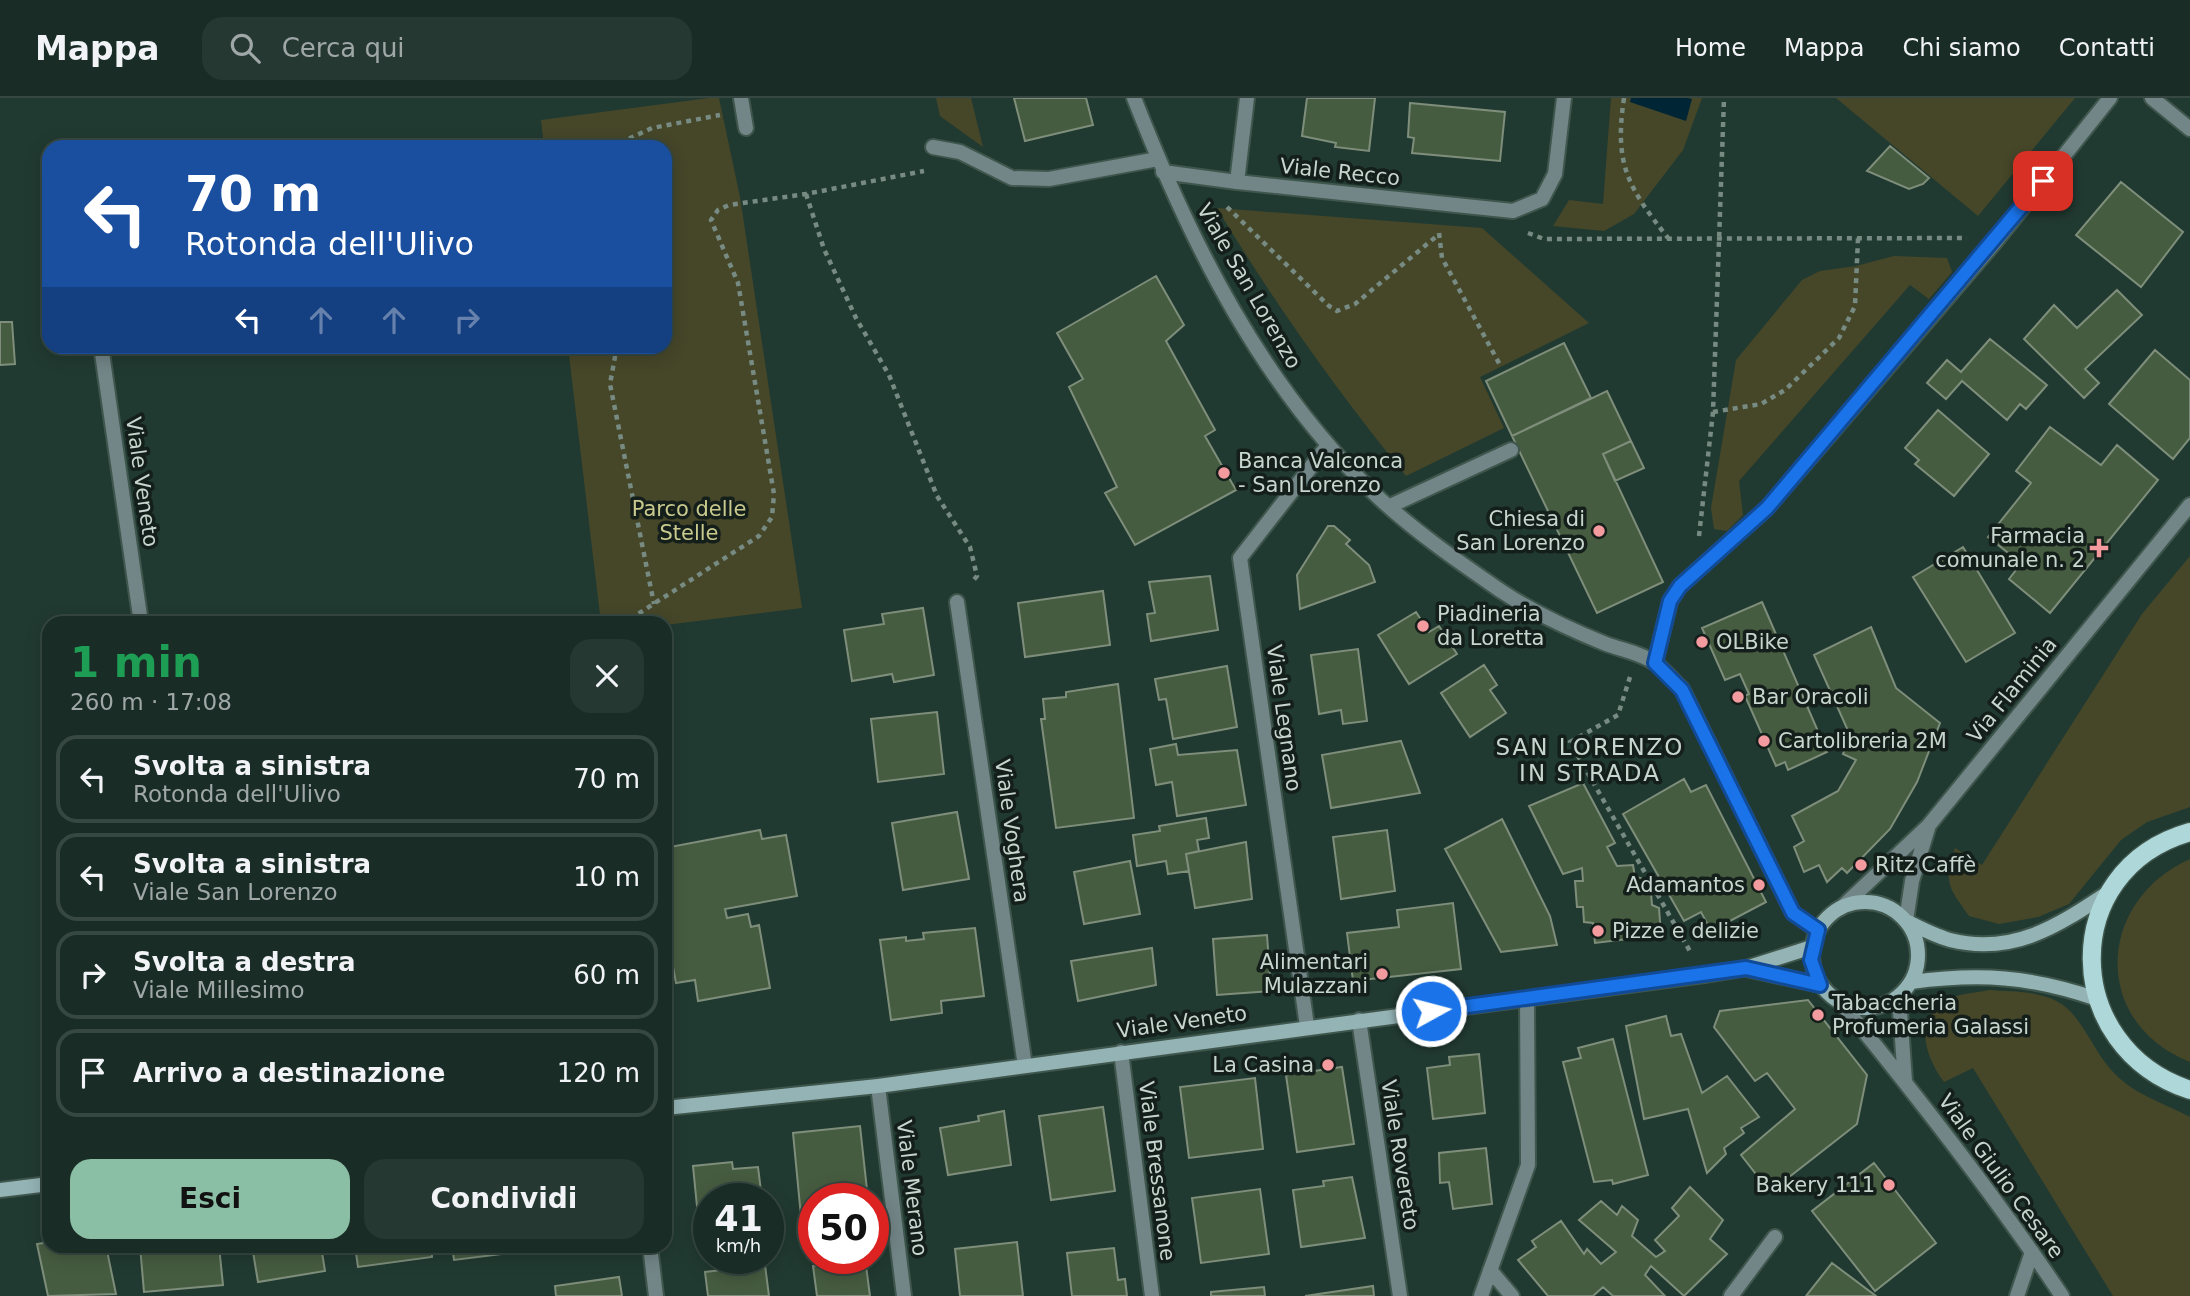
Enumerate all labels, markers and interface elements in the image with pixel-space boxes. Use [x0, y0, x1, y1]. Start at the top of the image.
search box [202, 17, 692, 80]
text: Mappa [35, 29, 160, 68]
icon: search [226, 29, 264, 67]
text: Cerca qui [282, 33, 405, 63]
text: Home [1675, 34, 1746, 62]
text: Mappa [1784, 34, 1865, 62]
text: Chi siamo [1903, 34, 2021, 62]
text: Contatti [2059, 34, 2155, 62]
pin [2013, 151, 2073, 211]
street label: Viale Recco [1279, 154, 1401, 190]
icon: arrive [2024, 162, 2062, 200]
text: 70 m [185, 166, 321, 223]
icon: left [70, 168, 161, 259]
street label: Viale San Lorenzo [1192, 199, 1306, 373]
text: Rotonda dell'Ulivo [185, 225, 474, 263]
icon: left [229, 301, 267, 339]
icon: ahead [302, 301, 340, 339]
icon: ahead [375, 301, 413, 339]
icon: right [448, 301, 486, 339]
street label: Viale Veneto [121, 415, 163, 549]
place label: Banca Valconca - San Lorenzo [1238, 449, 1403, 497]
marker: Banca Valconca - San Lorenzo [1216, 465, 1232, 481]
park label: Parco delle Stelle [632, 497, 746, 545]
place label: Chiesa di San Lorenzo [1456, 507, 1585, 555]
marker: Chiesa di San Lorenzo [1591, 523, 1607, 539]
place label: Farmacia comunale n. 2 [1935, 524, 2085, 572]
marker: Farmacia comunale n. 2 [2091, 540, 2107, 556]
place label: Piadineria da Loretta [1437, 602, 1544, 650]
marker: Piadineria da Loretta [1415, 618, 1431, 634]
place label: OLBike [1716, 630, 1789, 654]
street label: Via Flaminia [1962, 633, 2062, 747]
marker: OLBike [1694, 634, 1710, 650]
text: 1 min [70, 638, 202, 687]
button: close [570, 639, 644, 713]
street label: Viale Legnano [1262, 643, 1306, 793]
place label: Bar Oracoli [1752, 685, 1869, 709]
text: 260 m · 17:08 [70, 689, 232, 715]
marker: Bar Oracoli [1730, 689, 1746, 705]
place label: Cartolibreria 2M [1778, 729, 1947, 753]
marker: Cartolibreria 2M [1756, 733, 1772, 749]
district label: SAN LORENZO IN STRADA [1496, 734, 1684, 786]
text: Svolta a sinistra [133, 751, 371, 781]
street label: Viale Voghera [990, 758, 1034, 904]
icon: left [74, 760, 112, 798]
text: 70 m [573, 764, 640, 794]
text: Rotonda dell'Ulivo [133, 781, 341, 807]
text: Svolta a sinistra [133, 849, 371, 879]
place label: Ritz Caffè [1875, 853, 1976, 877]
marker: Ritz Caffè [1853, 857, 1869, 873]
icon: left [74, 858, 112, 896]
text: 10 m [573, 862, 640, 892]
place label: Adamantos [1626, 873, 1745, 897]
marker: Adamantos [1751, 877, 1767, 893]
text: Viale San Lorenzo [133, 879, 337, 905]
place label: Pizze e delizie [1612, 919, 1759, 943]
marker: Pizze e delizie [1590, 923, 1606, 939]
text: Svolta a destra [133, 947, 356, 977]
place label: Alimentari Mulazzani [1260, 950, 1368, 998]
icon: right [74, 956, 112, 994]
text: 60 m [573, 960, 640, 990]
marker: Alimentari Mulazzani [1374, 966, 1390, 982]
position arrow [1394, 974, 1468, 1048]
text: Viale Millesimo [133, 977, 305, 1003]
place label: Tabaccheria Profumeria Galassi [1831, 991, 2029, 1039]
street label: Viale Veneto [1115, 1001, 1249, 1043]
marker: Tabaccheria Profumeria Galassi [1810, 1007, 1826, 1023]
place label: La Casina [1212, 1053, 1314, 1077]
icon: arrive [74, 1054, 112, 1092]
marker: La Casina [1320, 1057, 1336, 1073]
text: Arrivo a destinazione [133, 1058, 445, 1088]
text: 120 m [557, 1058, 640, 1088]
street label: Viale Rovereto [1376, 1078, 1424, 1232]
street label: Viale Bressanone [1134, 1080, 1180, 1262]
street label: Viale Giulio Cesare [1933, 1089, 2069, 1263]
street label: Viale Merano [892, 1119, 932, 1257]
button: Esci [70, 1159, 350, 1239]
button: Condividi [364, 1159, 644, 1239]
place label: Bakery 111 [1756, 1173, 1875, 1197]
marker: Bakery 111 [1881, 1177, 1897, 1193]
speed limit sign: 50 [798, 1183, 889, 1274]
text: 41 [714, 1199, 763, 1239]
text: km/h [716, 1235, 761, 1256]

